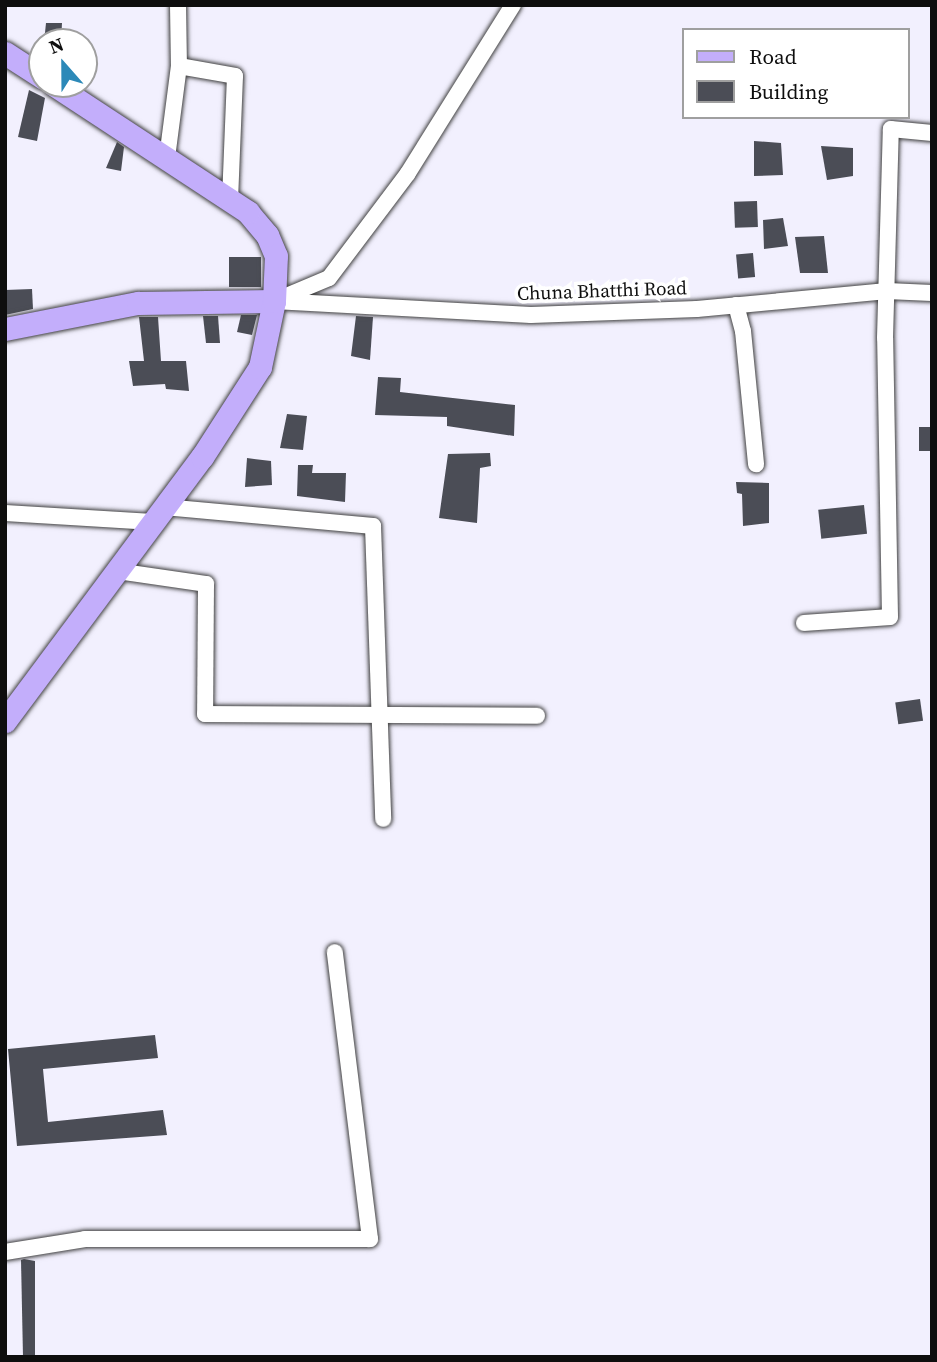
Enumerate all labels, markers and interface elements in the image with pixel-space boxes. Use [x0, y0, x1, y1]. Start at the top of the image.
north arrow [28, 28, 98, 98]
legend [682, 28, 909, 119]
text: N [45, 31, 67, 60]
text: Road [749, 42, 797, 71]
text: Building [749, 77, 828, 106]
street label: Chuna Bhatthi Road [517, 277, 687, 305]

